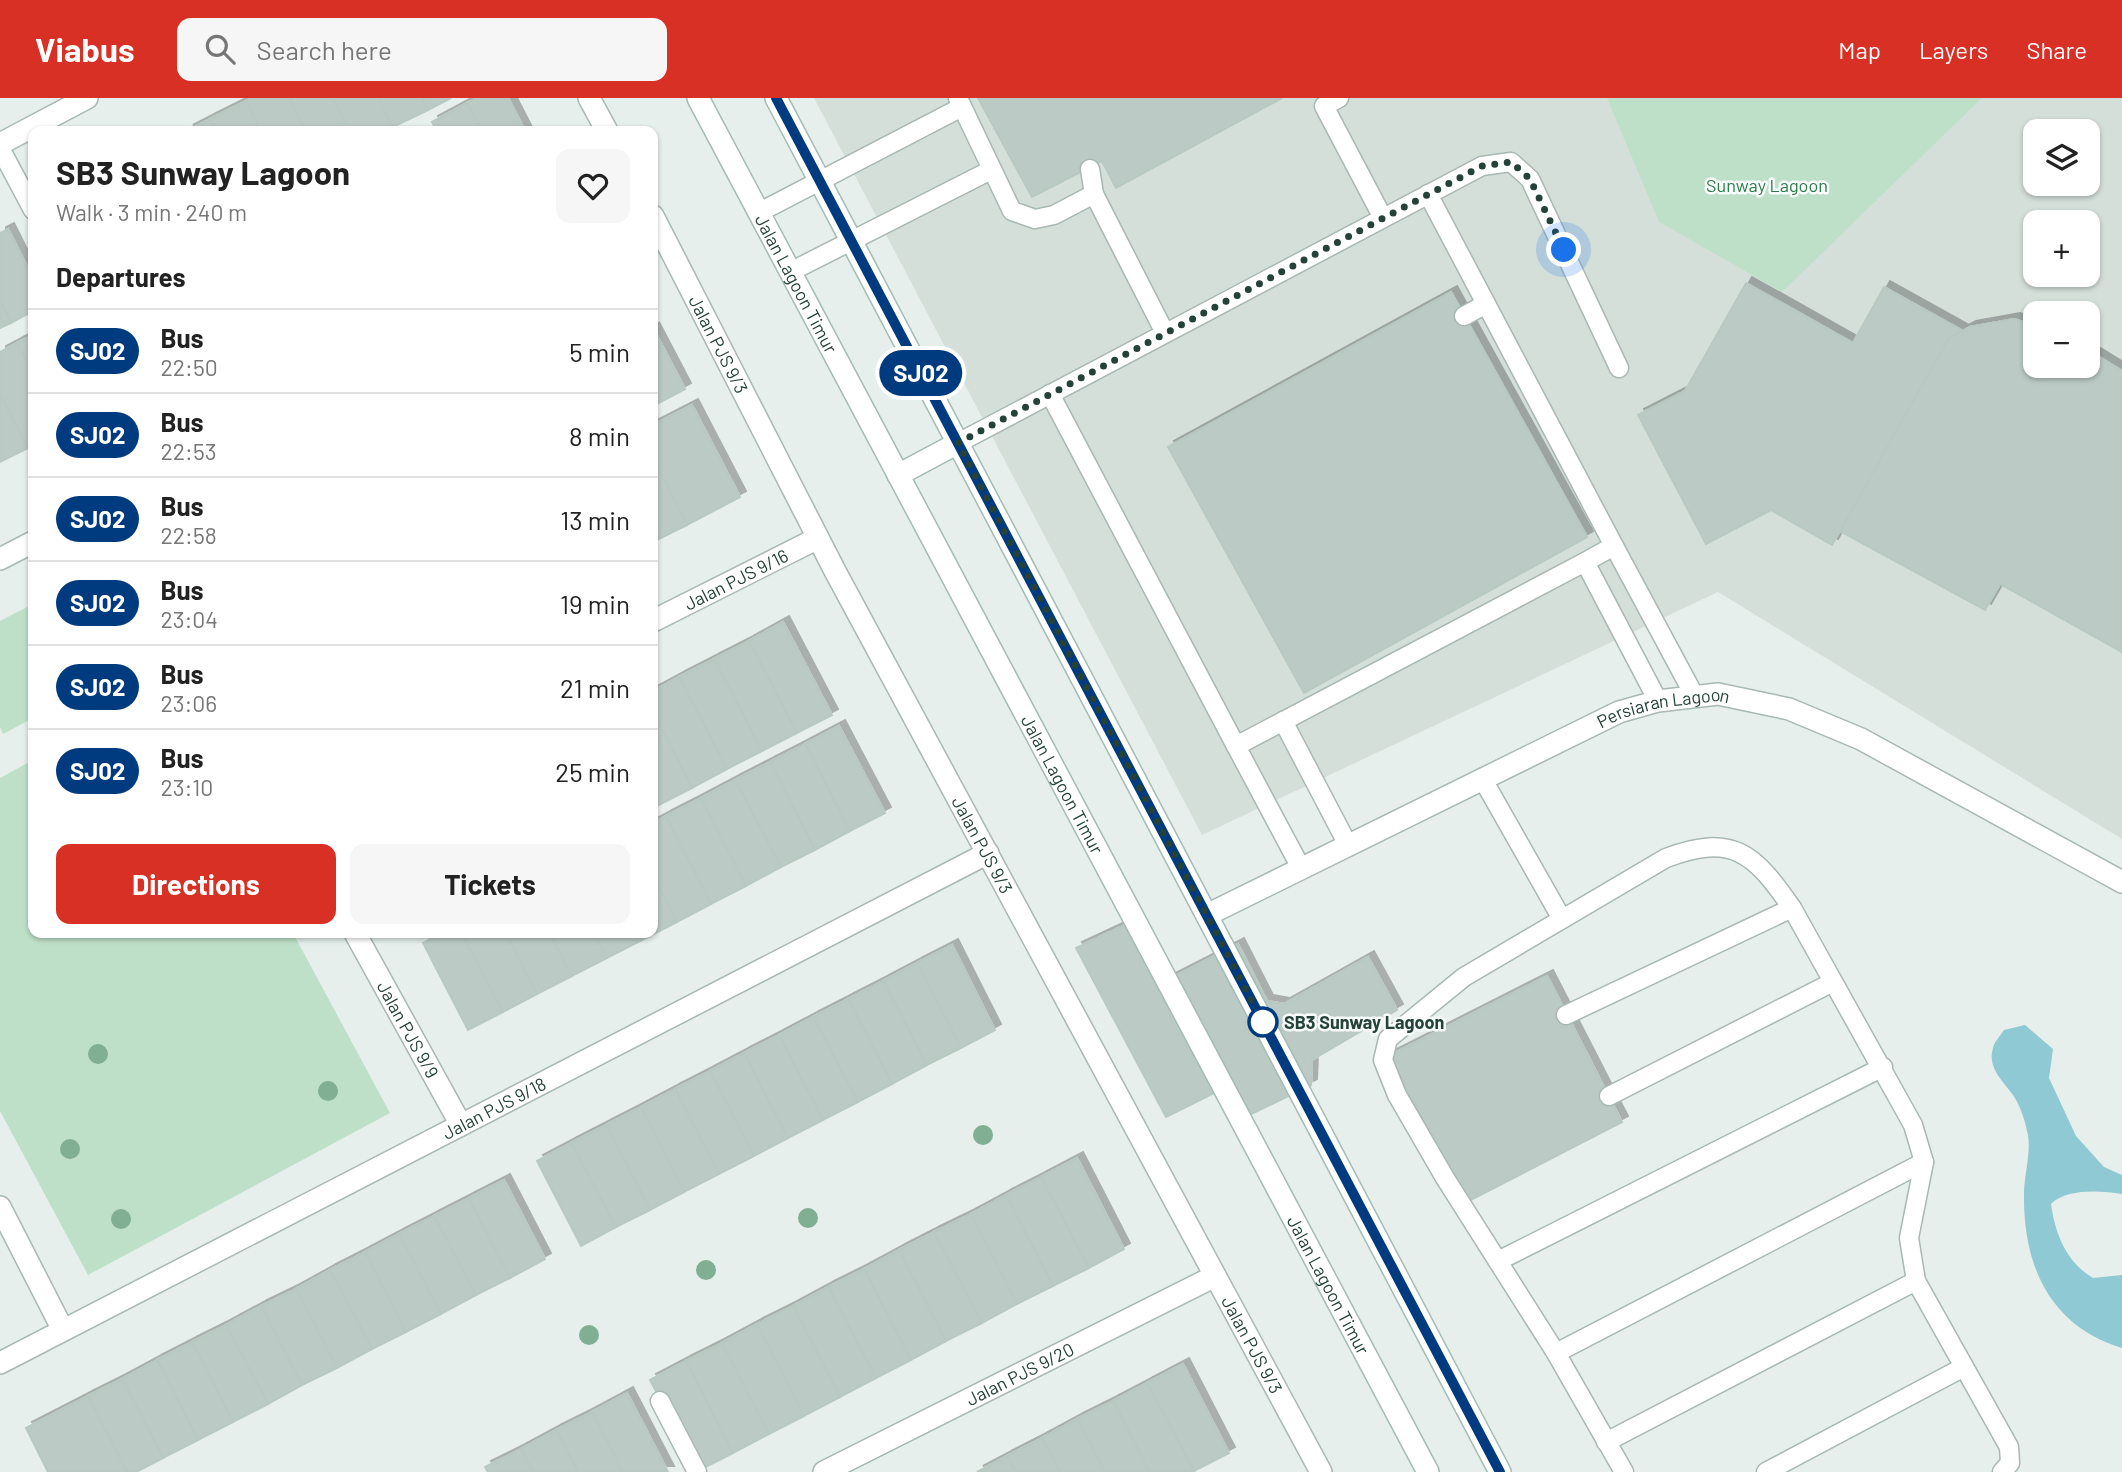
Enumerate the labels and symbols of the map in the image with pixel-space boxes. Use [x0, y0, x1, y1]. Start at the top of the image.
park label: Sunway Lagoon [1706, 174, 1828, 196]
street label: Jalan Lagoon Timur [751, 210, 843, 357]
your location [1546, 232, 1581, 267]
street label: Jalan PJS 9/3 [684, 291, 753, 397]
line badge: SJ02 [872, 350, 970, 396]
street label: Jalan PJS 9/16 [680, 544, 792, 615]
street label: Persiaran Lagoon [1593, 683, 1732, 732]
street label: Jalan Lagoon Timur [1017, 711, 1109, 858]
street label: Jalan PJS 9/3 [948, 792, 1018, 897]
street label: Jalan PJS 9/9 [373, 977, 444, 1082]
marker: SB3 Sunway Lagoon [1248, 1007, 1278, 1037]
place label: SB3 Sunway Lagoon [1284, 1011, 1444, 1033]
street label: Jalan PJS 9/18 [439, 1072, 550, 1144]
street label: Jalan Lagoon Timur [1283, 1212, 1375, 1358]
street label: Jalan PJS 9/3 [1217, 1292, 1287, 1397]
street label: Jalan PJS 9/20 [962, 1338, 1077, 1410]

